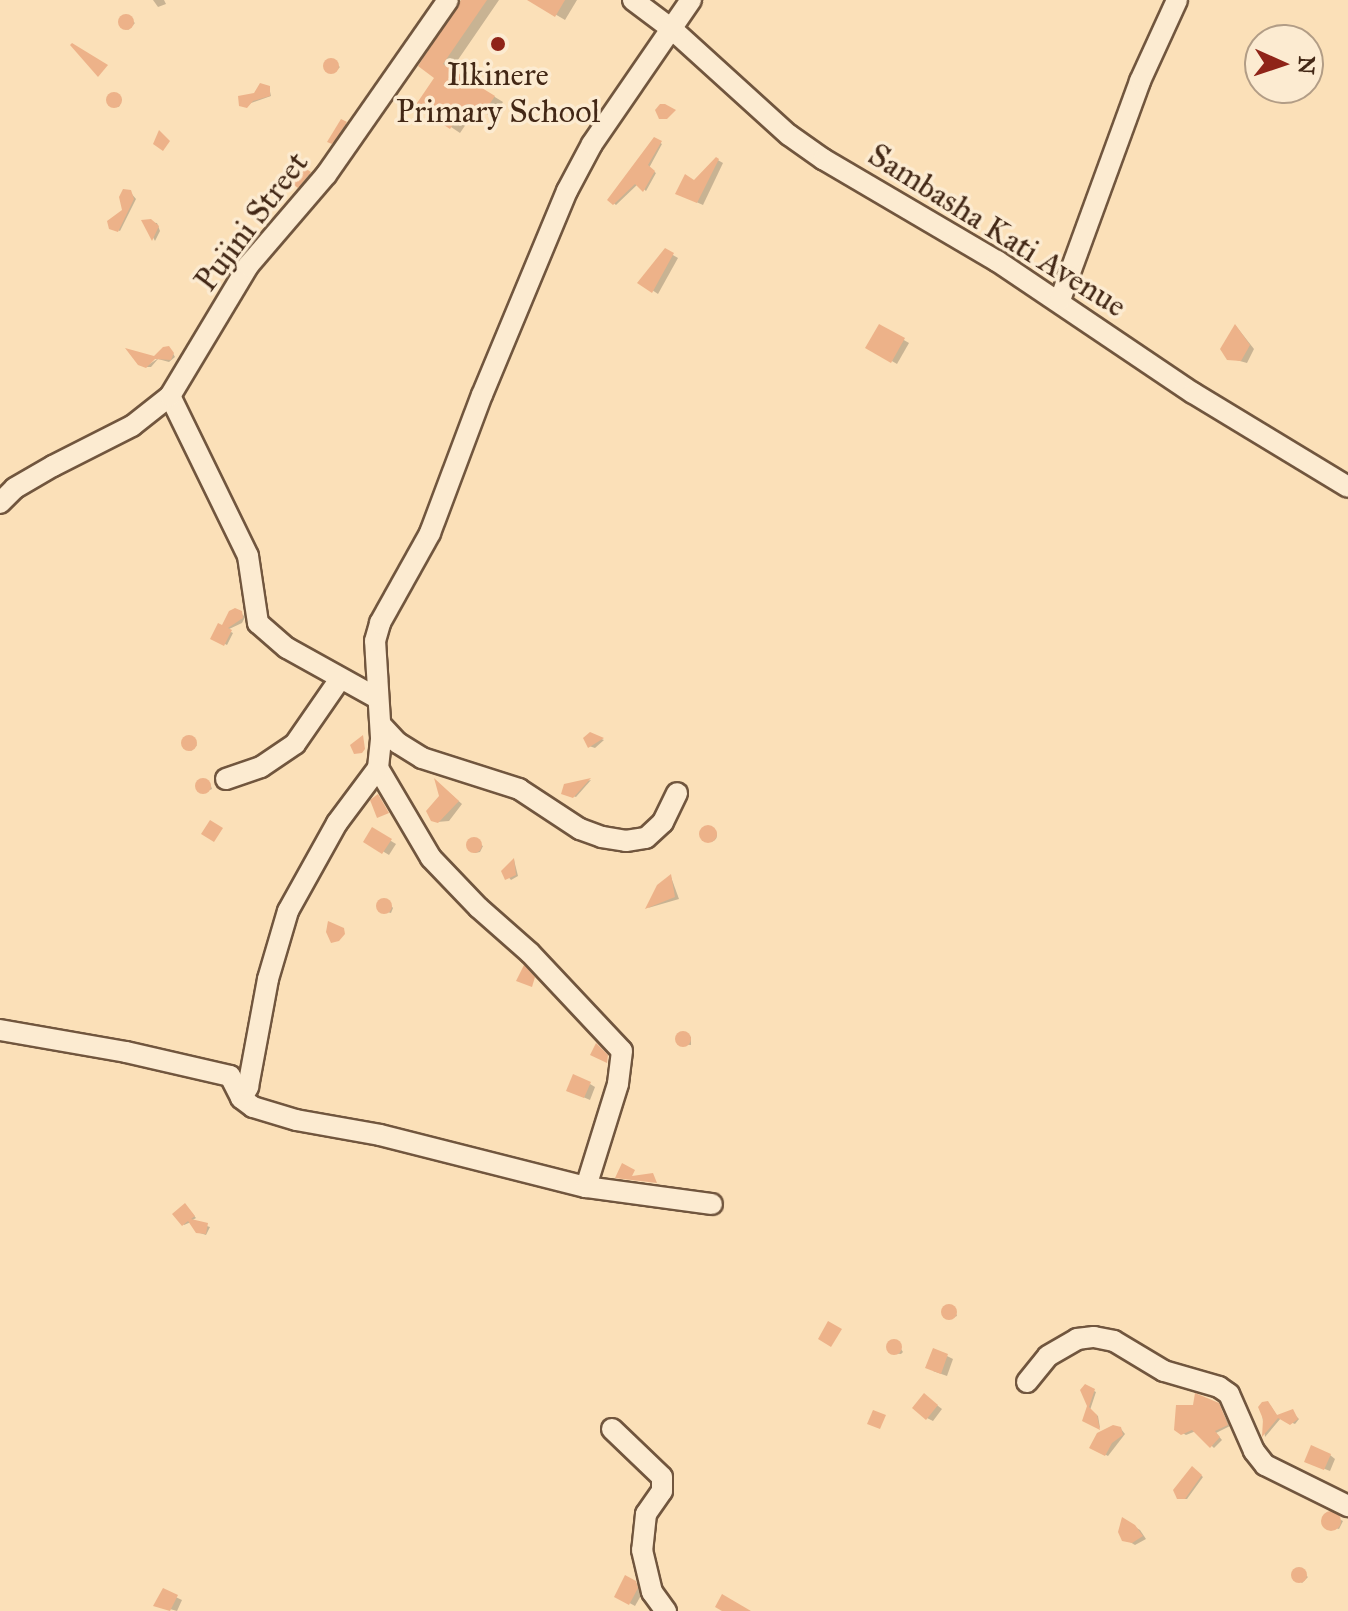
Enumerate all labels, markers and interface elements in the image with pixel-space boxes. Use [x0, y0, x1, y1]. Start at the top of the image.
north arrow [1244, 24, 1324, 104]
marker: Ilkinere Primary School [489, 35, 507, 53]
text: N [1292, 55, 1320, 75]
place label: Ilkinere Primary School [396, 57, 600, 132]
street label: Sambasha Kati Avenue [861, 136, 1133, 326]
street label: Pujini Street [187, 145, 317, 299]

